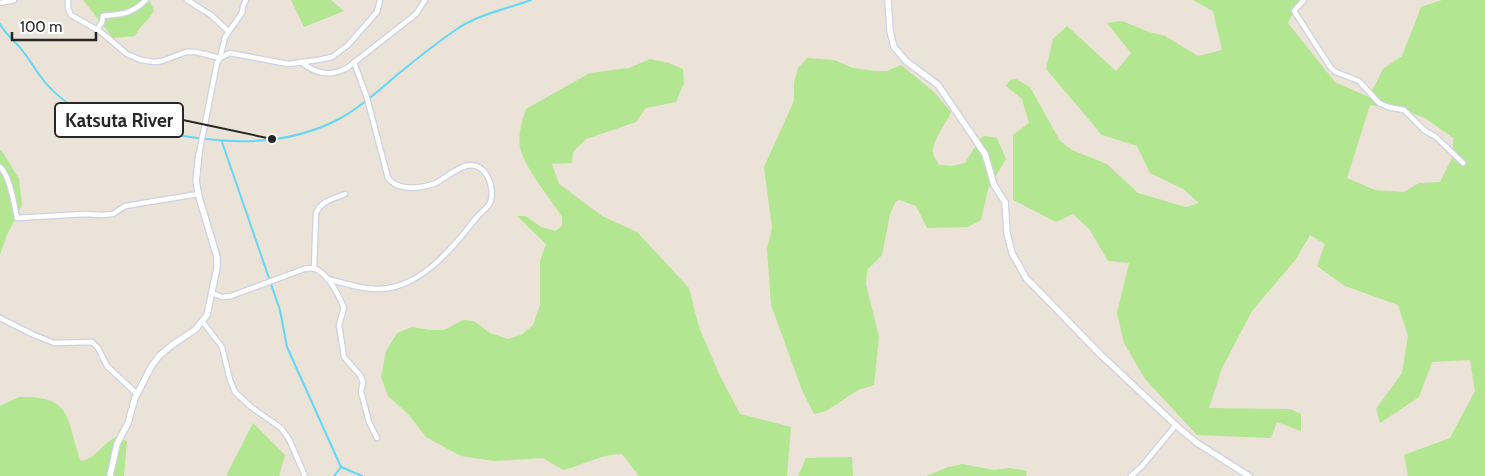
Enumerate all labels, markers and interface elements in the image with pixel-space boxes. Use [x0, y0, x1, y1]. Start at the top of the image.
scale bar [12, 10, 96, 42]
text: 100 m [20, 18, 62, 36]
callout: Katsuta River [55, 103, 183, 137]
text: Katsuta River [65, 109, 174, 132]

